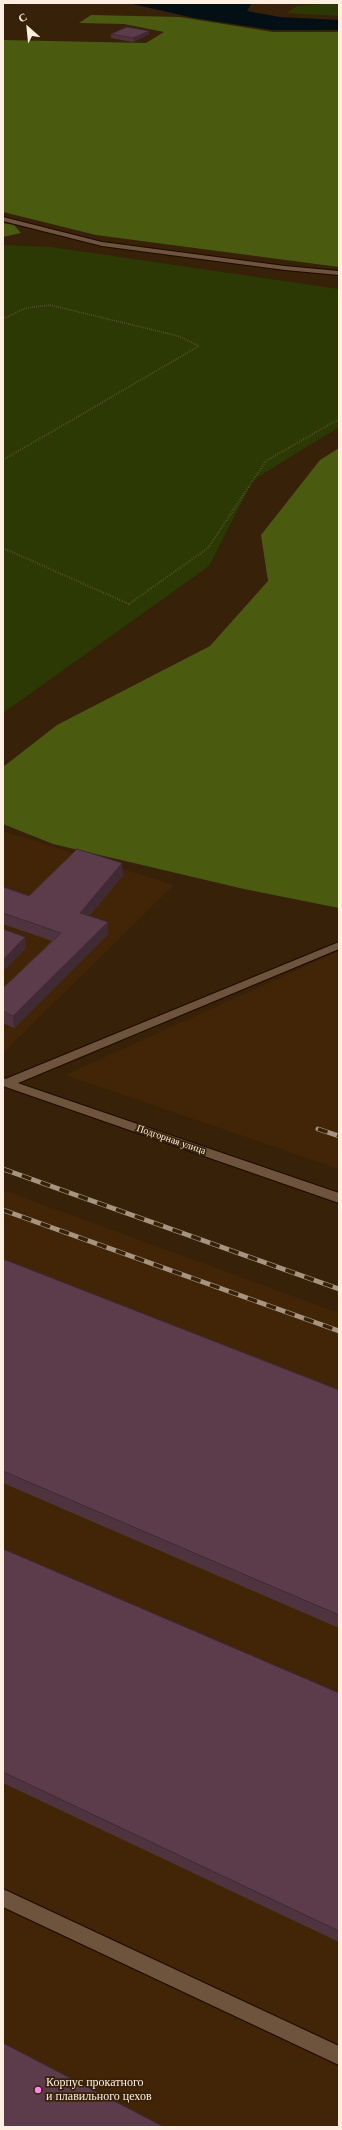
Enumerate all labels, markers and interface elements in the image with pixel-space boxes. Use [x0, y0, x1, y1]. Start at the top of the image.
north arrow [8, 8, 48, 48]
text: С [16, 10, 29, 24]
street label: Подгорная улица [135, 1123, 207, 1157]
place label: Корпус прокатного и плавильного цехов [46, 2076, 152, 2104]
marker: Корпус прокатного и плавильного цехов [33, 2085, 43, 2095]

